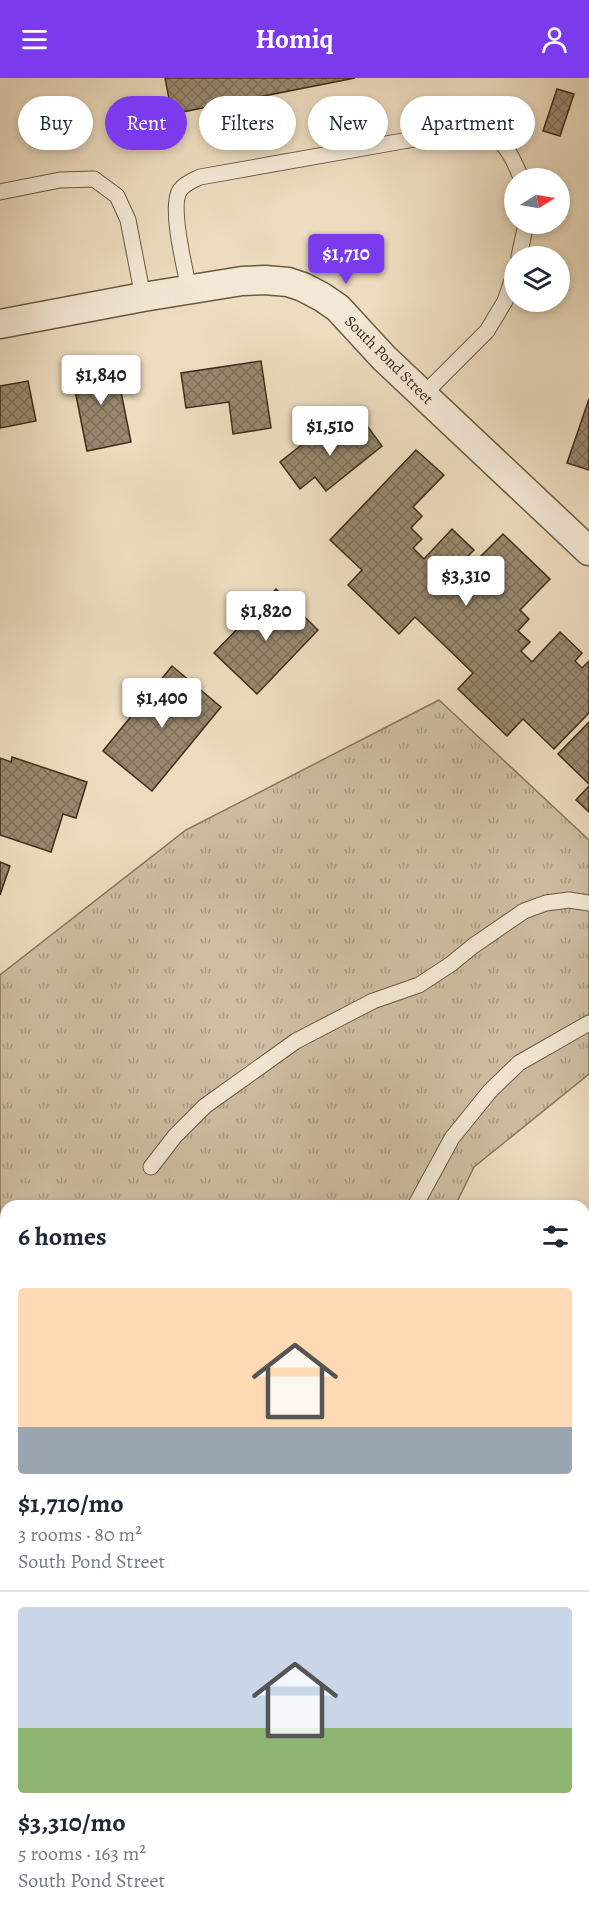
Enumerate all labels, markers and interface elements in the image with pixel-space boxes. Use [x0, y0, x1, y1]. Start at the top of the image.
text: Homiq [255, 21, 334, 57]
icon: menu [18, 23, 51, 56]
icon: person [538, 23, 571, 56]
chip: Buy [18, 96, 93, 150]
chip: Rent [105, 96, 187, 150]
chip: Filters [199, 96, 296, 150]
chip: New [308, 96, 388, 150]
chip: Apartment [400, 96, 535, 150]
north arrow [504, 168, 570, 234]
map controls [504, 168, 570, 312]
pin: $1,710 [297, 234, 395, 285]
text: $1,710 [322, 240, 370, 267]
button: layers [504, 246, 570, 312]
street label: South Pond Street [340, 311, 438, 409]
pin: $1,840 [52, 355, 150, 406]
text: $1,840 [76, 361, 126, 388]
pin: $1,510 [281, 406, 379, 457]
text: $1,510 [306, 412, 354, 439]
pin: $3,310 [417, 556, 515, 607]
text: $3,310 [441, 562, 491, 589]
pin: $1,820 [217, 591, 315, 642]
text: $1,820 [240, 597, 292, 624]
pin: $1,400 [113, 678, 211, 729]
text: $1,400 [136, 684, 188, 711]
text: 6 homes [18, 1219, 107, 1254]
icon: filters [539, 1220, 572, 1253]
icon: home [241, 1327, 349, 1435]
text: $1,710/mo [18, 1486, 124, 1521]
text: 3 rooms · 80 m² [18, 1521, 142, 1548]
text: South Pond Street [18, 1548, 165, 1575]
icon: home [241, 1646, 349, 1754]
text: $3,310/mo [18, 1805, 126, 1840]
text: 5 rooms · 163 m² [18, 1840, 146, 1867]
text: South Pond Street [18, 1867, 165, 1894]

